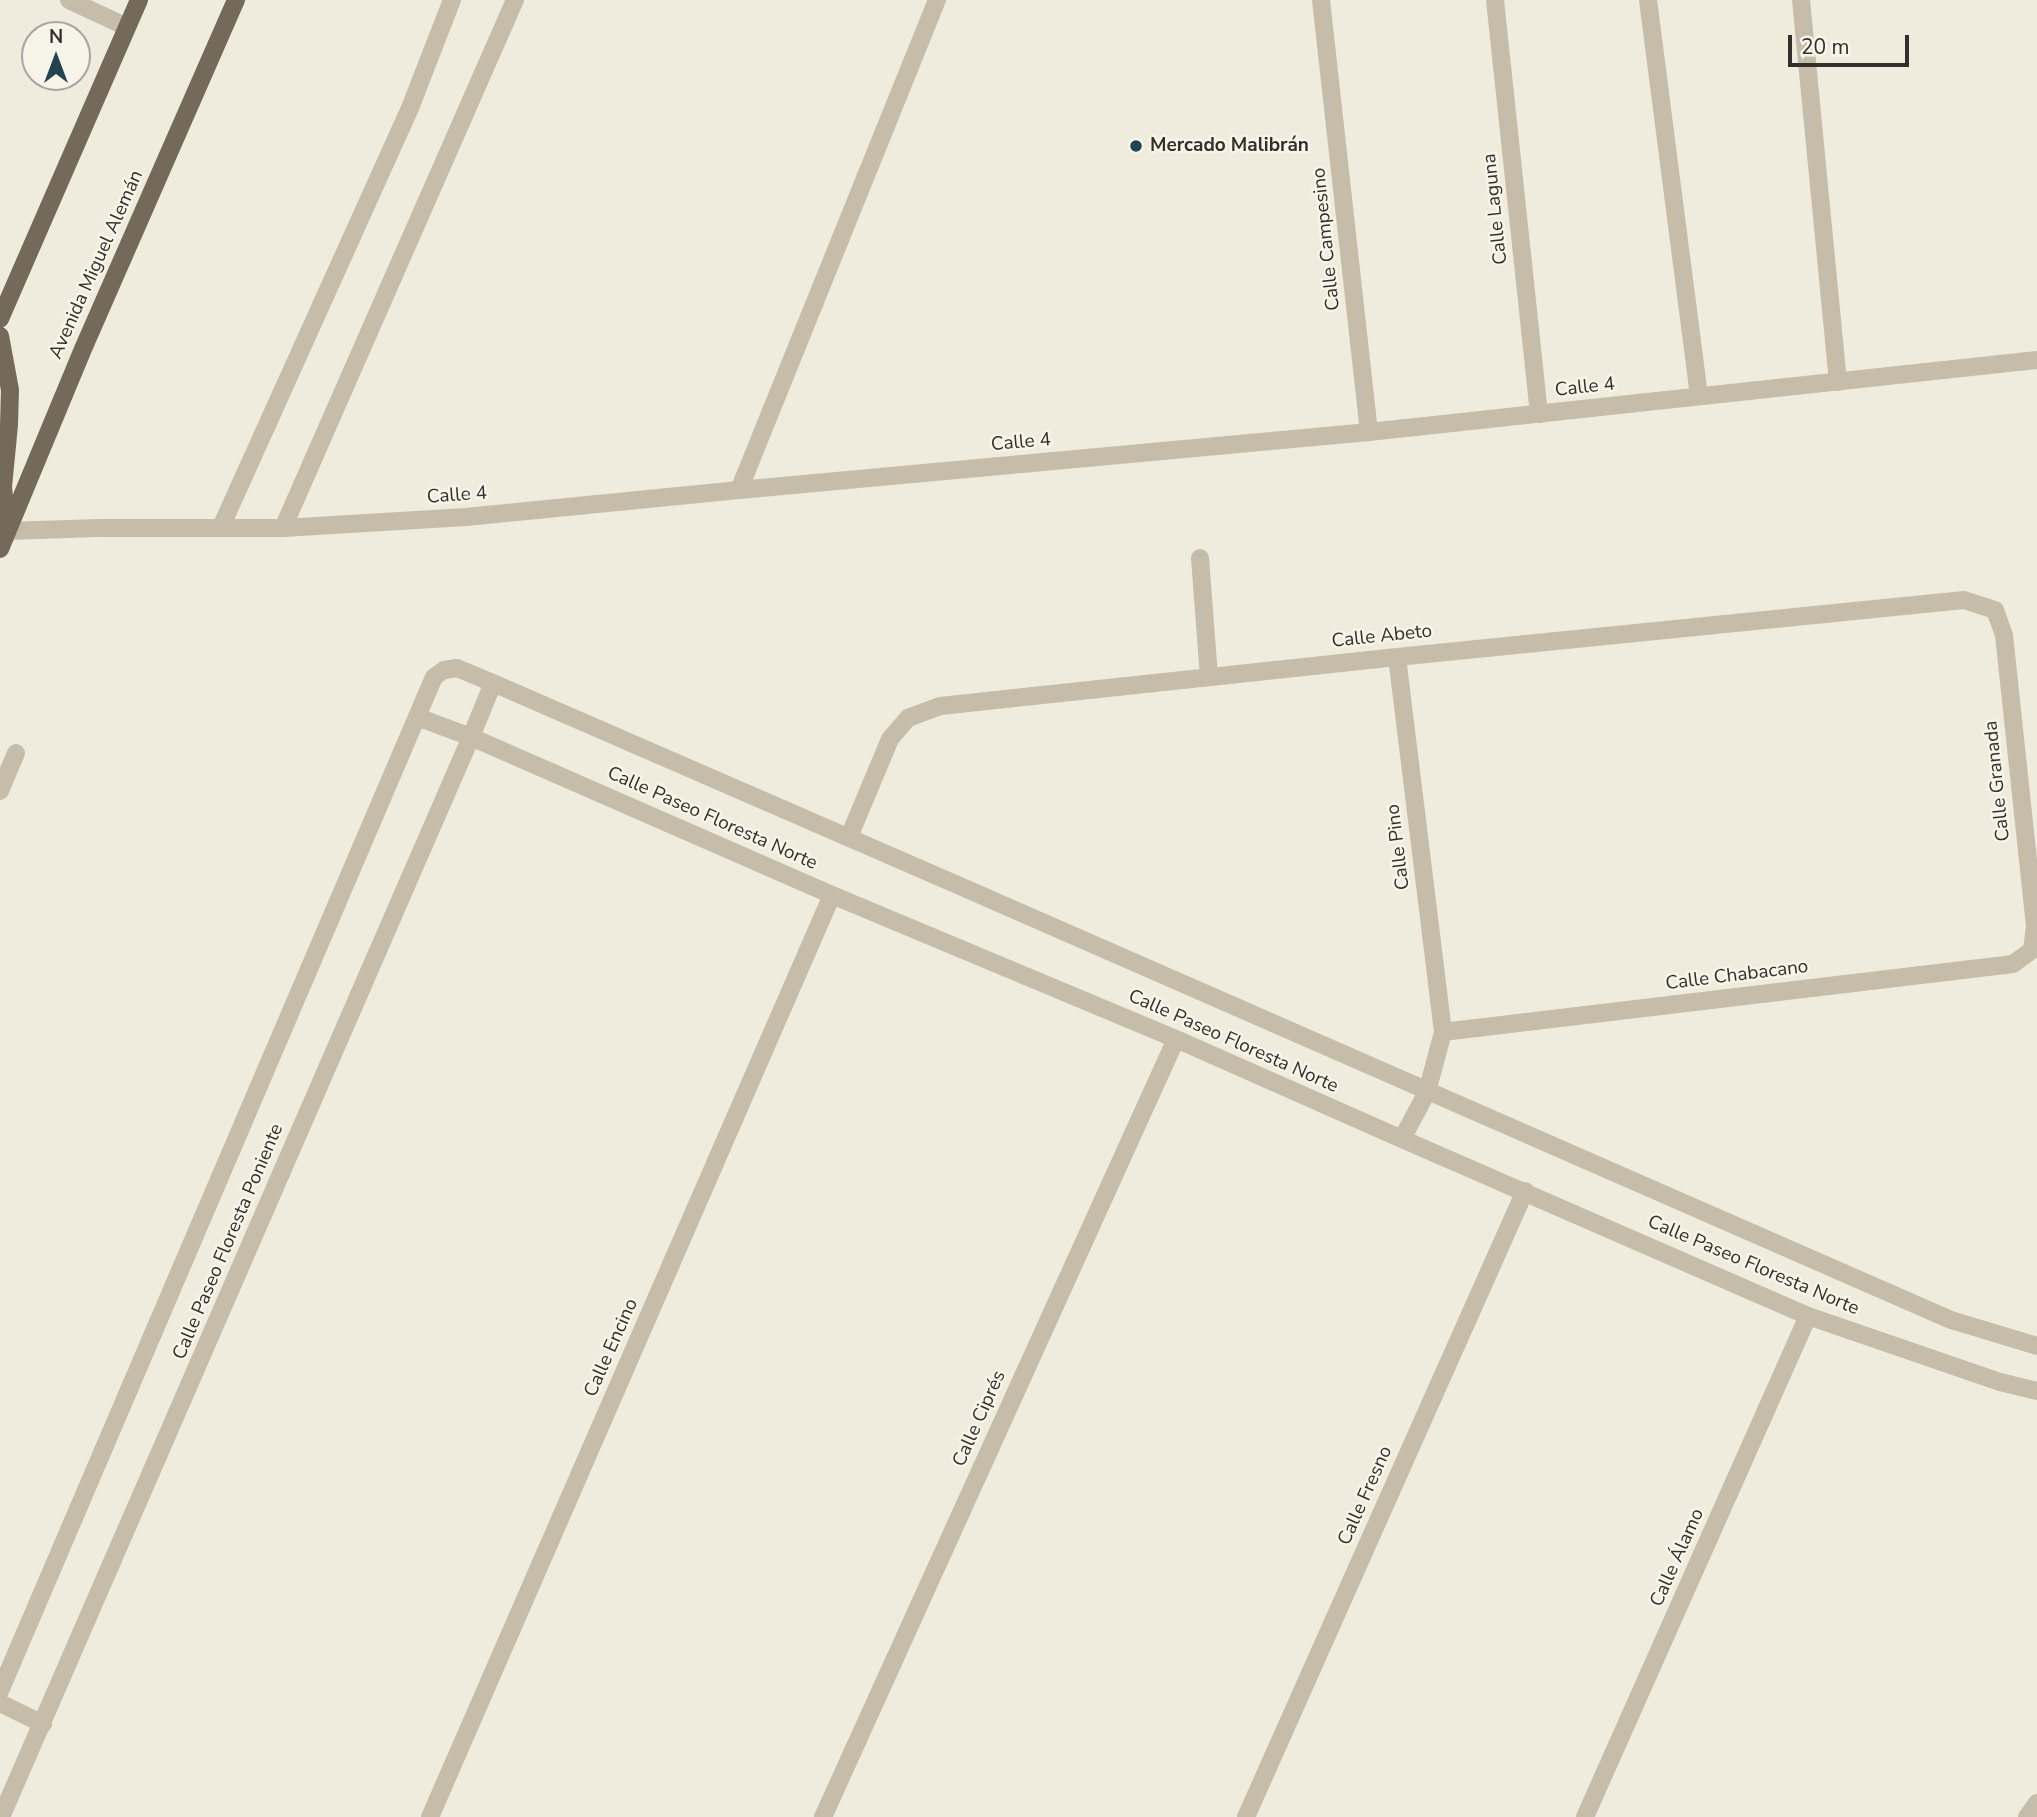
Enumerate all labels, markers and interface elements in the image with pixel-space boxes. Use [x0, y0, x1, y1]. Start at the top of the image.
north arrow [21, 21, 91, 91]
scale bar [1792, 21, 1913, 65]
text: N [49, 24, 63, 50]
text: 20 m [1801, 33, 1850, 61]
place label: Mercado Malibrán [1150, 135, 1309, 157]
marker: Mercado Malibrán [1128, 138, 1144, 154]
street label: Calle Laguna [1479, 152, 1513, 266]
street label: Calle Campesino [1308, 166, 1346, 312]
street label: Avenida Miguel Alemán [45, 167, 149, 363]
street label: Calle 4 [1554, 374, 1616, 402]
street label: Calle 4 [990, 429, 1052, 457]
street label: Calle 4 [426, 483, 488, 509]
street label: Calle Abeto [1331, 620, 1433, 654]
street label: Calle Granada [1980, 720, 2016, 842]
street label: Calle Paseo Floresta Norte [603, 762, 821, 876]
street label: Calle Pino [1382, 803, 1416, 891]
street label: Calle Chabacano [1664, 956, 1810, 996]
street label: Calle Paseo Floresta Norte [1124, 985, 1342, 1099]
street label: Calle Paseo Floresta Poniente [169, 1121, 289, 1363]
street label: Calle Paseo Floresta Norte [1644, 1211, 1862, 1321]
street label: Calle Encino [580, 1295, 644, 1401]
street label: Calle Ciprés [949, 1367, 1011, 1471]
street label: Calle Fresno [1334, 1443, 1398, 1549]
street label: Calle Álamo [1646, 1505, 1710, 1611]

